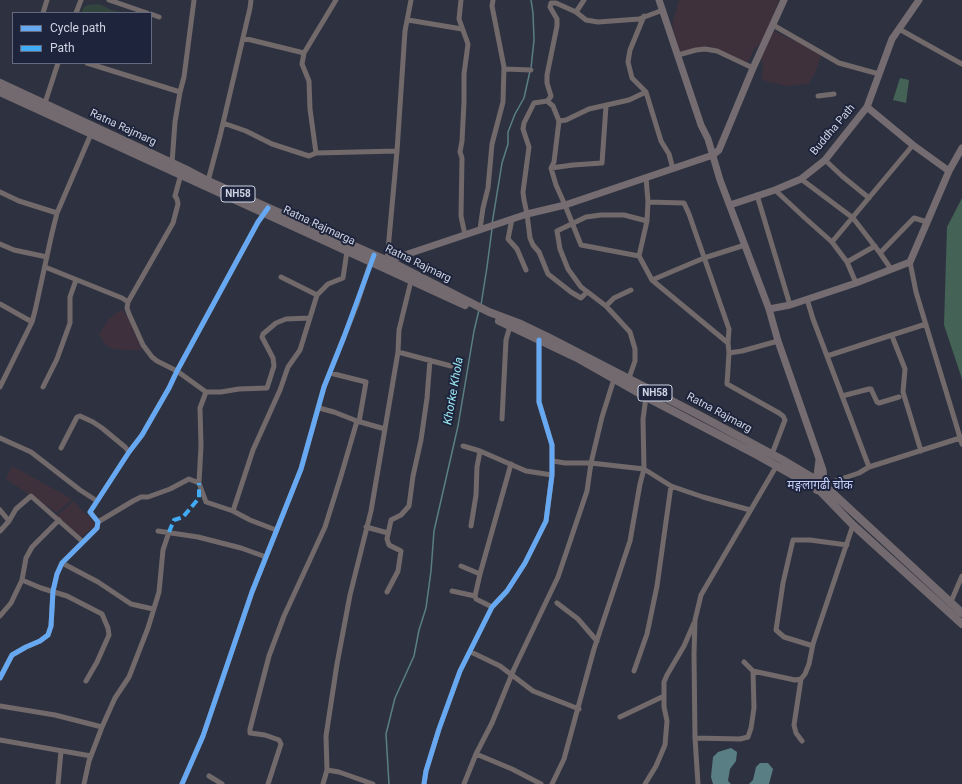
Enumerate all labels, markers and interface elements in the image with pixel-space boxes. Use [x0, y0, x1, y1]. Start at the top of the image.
legend [12, 12, 152, 64]
text: Cycle path [50, 21, 106, 35]
text: Path [50, 41, 75, 55]
street label: Buddha Path [808, 102, 858, 158]
street label: Ratna Rajmarg [88, 107, 158, 149]
road number: NH58 [221, 186, 255, 202]
street label: Ratna Rajmarga [281, 204, 357, 248]
street label: Ratna Rajmarg [383, 242, 453, 286]
water label: Khorke Khola [441, 356, 467, 426]
road number: NH58 [638, 385, 672, 401]
street label: Ratna Rajmarg [684, 390, 754, 436]
district label: मङ्गलागढी चोक [787, 479, 853, 493]

